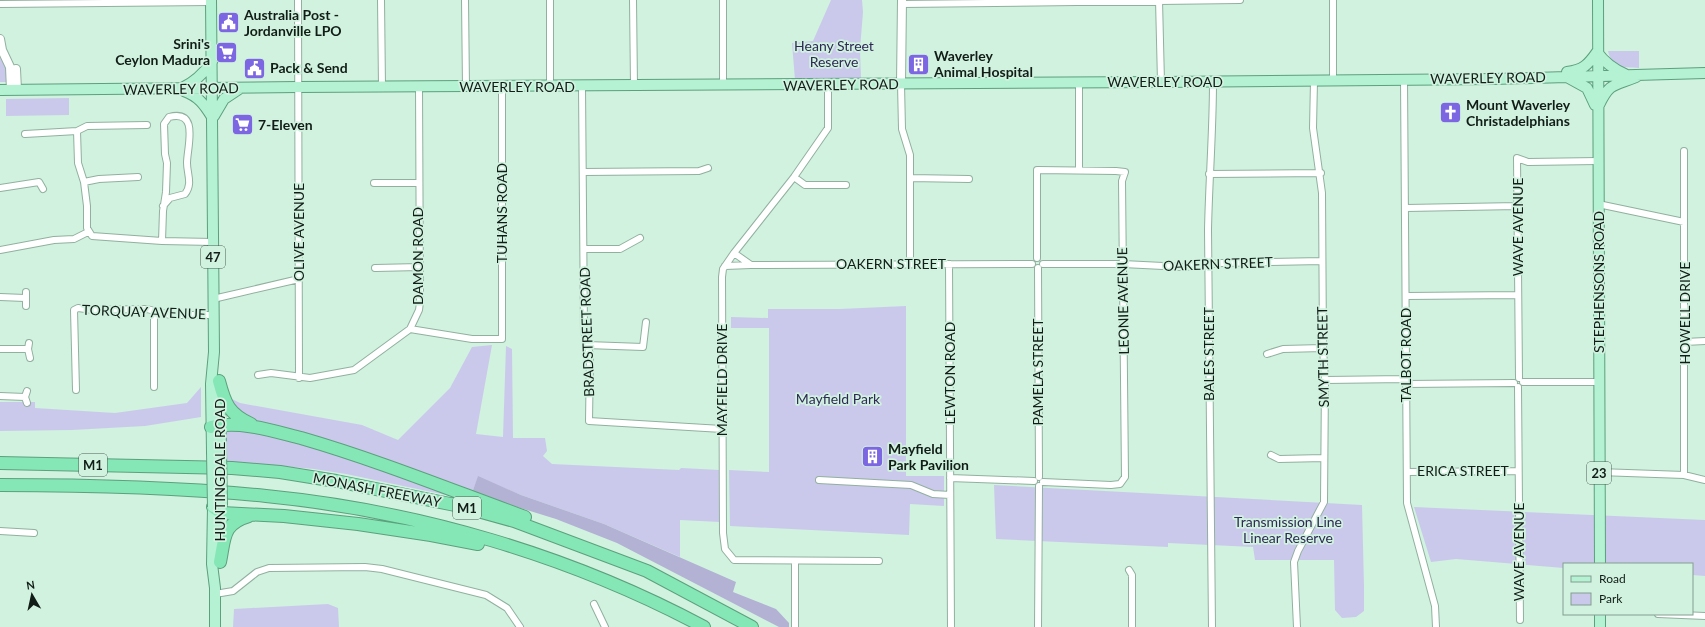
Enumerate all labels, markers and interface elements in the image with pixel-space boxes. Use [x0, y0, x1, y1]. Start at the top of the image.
place label: Australia Post - Jordanville LPO [243, 6, 342, 39]
public building icon: Australia Post - Jordanville LPO [216, 10, 242, 36]
place label: Srini's Ceylon Madura [115, 35, 210, 68]
park label: Heany Street Reserve [794, 37, 874, 70]
supermarket icon: Srini's Ceylon Madura [213, 39, 239, 65]
place label: Waverley Animal Hospital [933, 47, 1033, 80]
building icon: Waverley Animal Hospital [905, 51, 931, 77]
public building icon: Pack & Send [241, 55, 267, 81]
place label: Pack & Send [270, 59, 348, 76]
street label: WAVERLEY ROAD [1430, 68, 1546, 87]
street label: WAVERLEY ROAD [1107, 73, 1223, 90]
street label: WAVERLEY ROAD [783, 75, 899, 94]
street label: WAVERLEY ROAD [459, 78, 575, 95]
street label: WAVERLEY ROAD [123, 79, 239, 98]
place label: Mount Waverley Christadelphians [1466, 96, 1571, 129]
church icon: Mount Waverley Christadelphians [1438, 100, 1464, 126]
supermarket icon: 7-Eleven [229, 112, 255, 138]
place label: 7-Eleven [258, 116, 313, 133]
street label: TUHANS ROAD [493, 163, 510, 263]
street label: WAVE AVENUE [1509, 178, 1526, 276]
street label: OLIVE AVENUE [290, 183, 307, 281]
street label: DAMON ROAD [409, 207, 426, 305]
street label: STEPHENSONS ROAD [1590, 211, 1607, 353]
road number: 47 [201, 246, 225, 268]
street label: LEONIE AVENUE [1113, 247, 1132, 355]
street label: OAKERN STREET [1163, 253, 1274, 274]
street label: OAKERN STREET [836, 255, 947, 272]
street label: HOWELL DRIVE [1676, 262, 1693, 364]
street label: BRADSTREET ROAD [576, 267, 597, 397]
street label: TORQUAY AVENUE [82, 301, 206, 322]
street label: BALES STREET [1200, 306, 1217, 401]
street label: SMYTH STREET [1313, 306, 1332, 408]
street label: TALBOT ROAD [1397, 308, 1414, 402]
street label: PAMELA STREET [1029, 318, 1046, 426]
street label: LEWTON ROAD [941, 322, 958, 424]
street label: MAYFIELD DRIVE [713, 324, 730, 436]
park label: Mayfield Park [796, 390, 881, 407]
street label: HUNTINGDALE ROAD [211, 398, 228, 542]
place label: Mayfield Park Pavilion [888, 440, 969, 473]
building icon: Mayfield Park Pavilion [860, 444, 886, 470]
road number: M1 [79, 454, 107, 476]
street label: ERICA STREET [1417, 462, 1510, 479]
road number: 23 [1587, 462, 1611, 484]
street label: MONASH FREEWAY [312, 469, 443, 510]
road number: M1 [453, 497, 481, 519]
street label: WAVE AVENUE [1510, 503, 1527, 601]
park label: Transmission Line Linear Reserve [1234, 513, 1342, 546]
legend [1563, 563, 1693, 615]
text: Road [1599, 571, 1626, 586]
north arrow [12, 575, 52, 615]
text: N [25, 578, 36, 592]
text: Park [1599, 591, 1623, 606]

